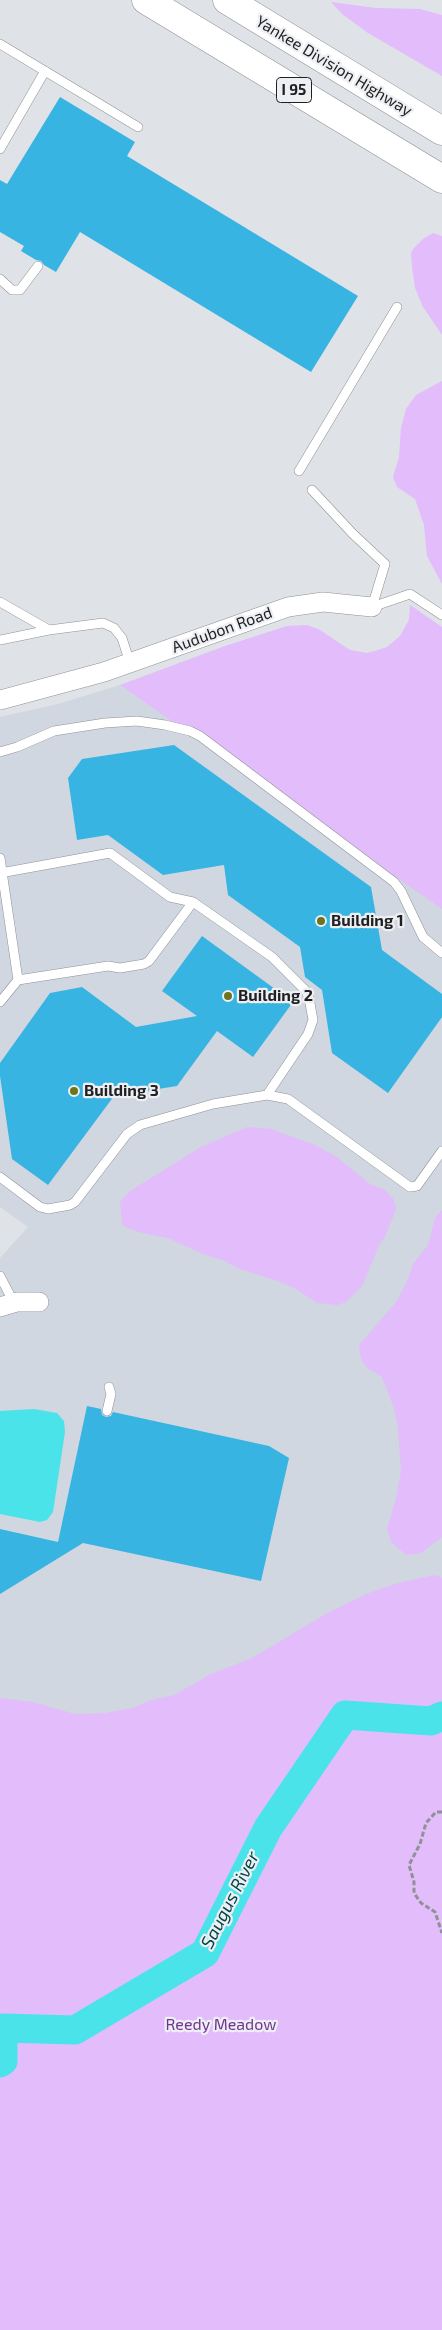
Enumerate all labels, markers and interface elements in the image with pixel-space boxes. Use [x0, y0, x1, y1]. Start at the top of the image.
street label: Yankee Division Highway [252, 12, 416, 120]
road number: I 95 [276, 78, 312, 102]
street label: Audubon Road [169, 603, 275, 657]
place label: Building 1 [331, 911, 404, 931]
marker: Building 1 [315, 915, 327, 927]
place label: Building 2 [238, 986, 313, 1006]
marker: Building 2 [222, 990, 234, 1002]
place label: Building 3 [84, 1081, 159, 1101]
marker: Building 3 [68, 1085, 80, 1097]
water label: Saugus River [196, 1848, 264, 1952]
park label: Reedy Meadow [166, 2015, 276, 2035]

